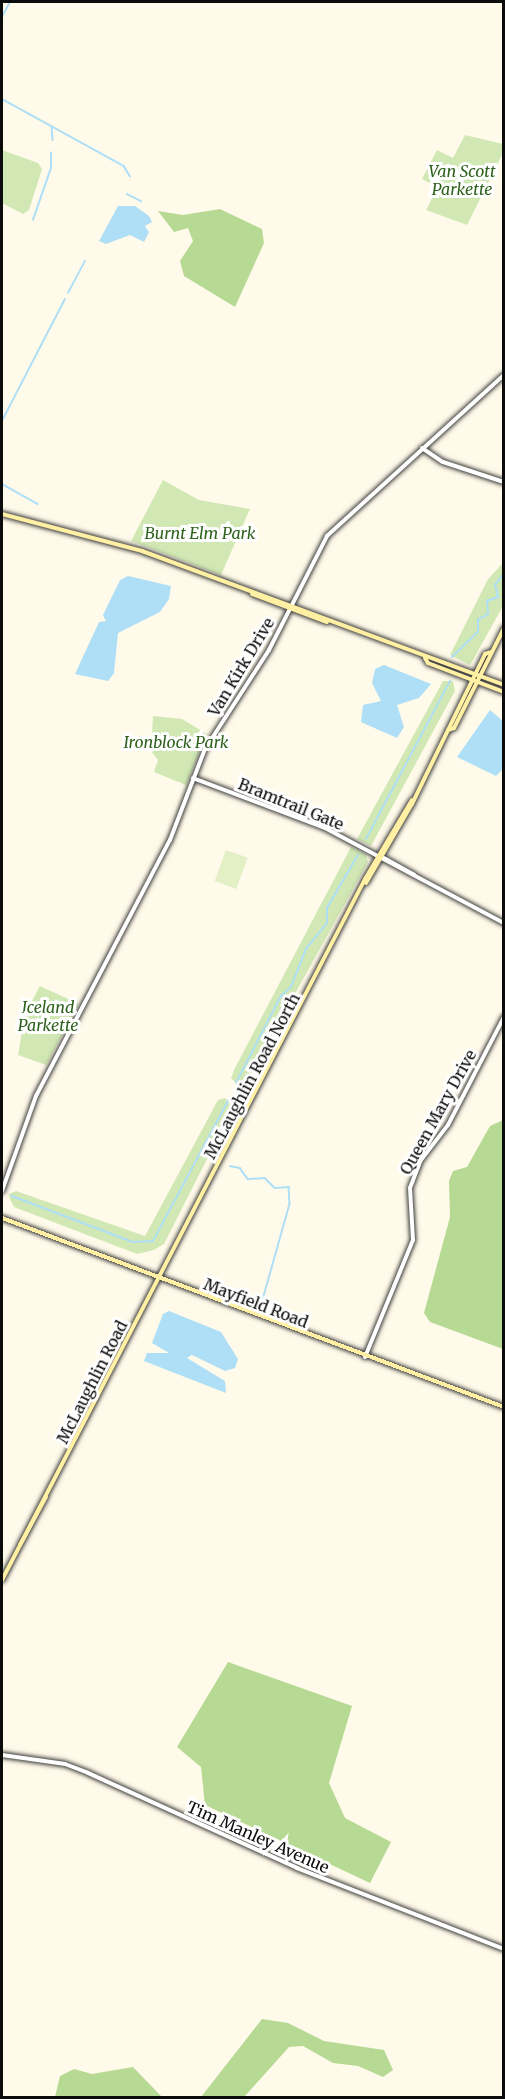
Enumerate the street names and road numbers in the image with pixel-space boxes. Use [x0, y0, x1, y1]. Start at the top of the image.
street label: Van Kirk Drive [204, 614, 278, 720]
street label: Bramtrail Gate [235, 774, 347, 834]
street label: McLaughlin Road North [200, 990, 304, 1162]
street label: Queen Mary Drive [396, 1046, 480, 1178]
street label: Mayfield Road [201, 1274, 311, 1332]
street label: McLaughlin Road [53, 1317, 131, 1447]
street label: Tim Manley Avenue [184, 1797, 332, 1877]

